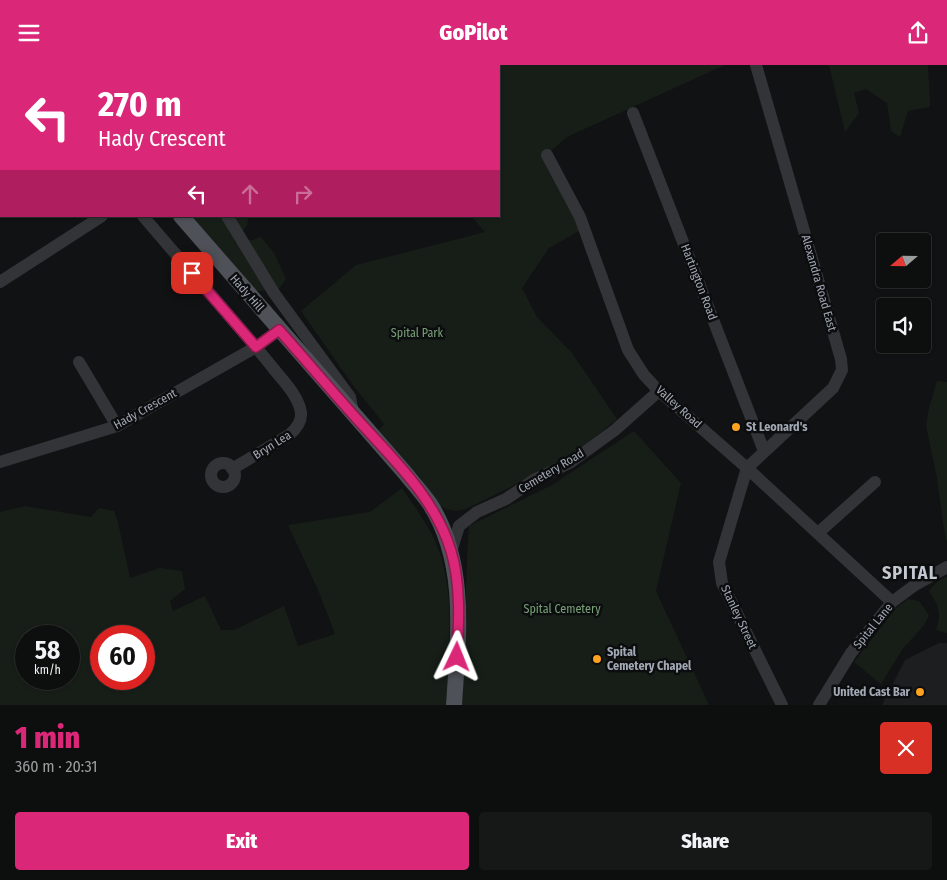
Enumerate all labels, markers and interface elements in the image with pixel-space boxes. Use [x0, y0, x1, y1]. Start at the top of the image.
icon: menu [15, 19, 43, 47]
text: GoPilot [439, 19, 508, 46]
icon: share [904, 19, 932, 47]
text: 270 m [98, 83, 182, 125]
icon: left [15, 85, 80, 150]
text: Hady Crescent [98, 125, 226, 152]
icon: left [183, 180, 211, 208]
icon: ahead [236, 180, 264, 208]
icon: right [289, 180, 317, 208]
street label: Alexandra Road East [799, 233, 839, 333]
north arrow [876, 233, 931, 287]
map controls [876, 233, 931, 353]
street label: Hartington Road [678, 242, 720, 322]
pin [171, 252, 213, 294]
icon: arrive [178, 259, 206, 287]
street label: Hady Hill [227, 272, 267, 314]
button: sound [876, 298, 931, 353]
park label: Spital Park [391, 326, 444, 340]
street label: Valley Road [653, 383, 705, 431]
street label: Hady Crescent [111, 386, 179, 432]
place label: St Leonard's [746, 420, 808, 434]
marker: St Leonard's [730, 421, 742, 433]
street label: Bryn Lea [250, 428, 294, 462]
street label: Cemetery Road [516, 446, 586, 496]
district label: SPITAL [882, 562, 938, 584]
street label: Stanley Street [718, 583, 760, 651]
street label: Spital Lane [850, 600, 896, 652]
park label: Spital Cemetery [523, 602, 601, 616]
speed limit sign: 60 [90, 625, 155, 690]
position arrow [430, 630, 482, 682]
text: 58 [35, 636, 60, 666]
place label: Spital Cemetery Chapel [607, 645, 692, 673]
marker: Spital Cemetery Chapel [591, 653, 603, 665]
text: km/h [34, 663, 61, 677]
place label: United Cast Bar [833, 685, 911, 699]
marker: United Cast Bar [914, 686, 926, 698]
text: 1 min [15, 720, 80, 756]
button: close [880, 722, 932, 774]
text: 360 m · 20:31 [15, 757, 97, 776]
button: Exit [15, 812, 469, 870]
button: Share [479, 812, 932, 870]

